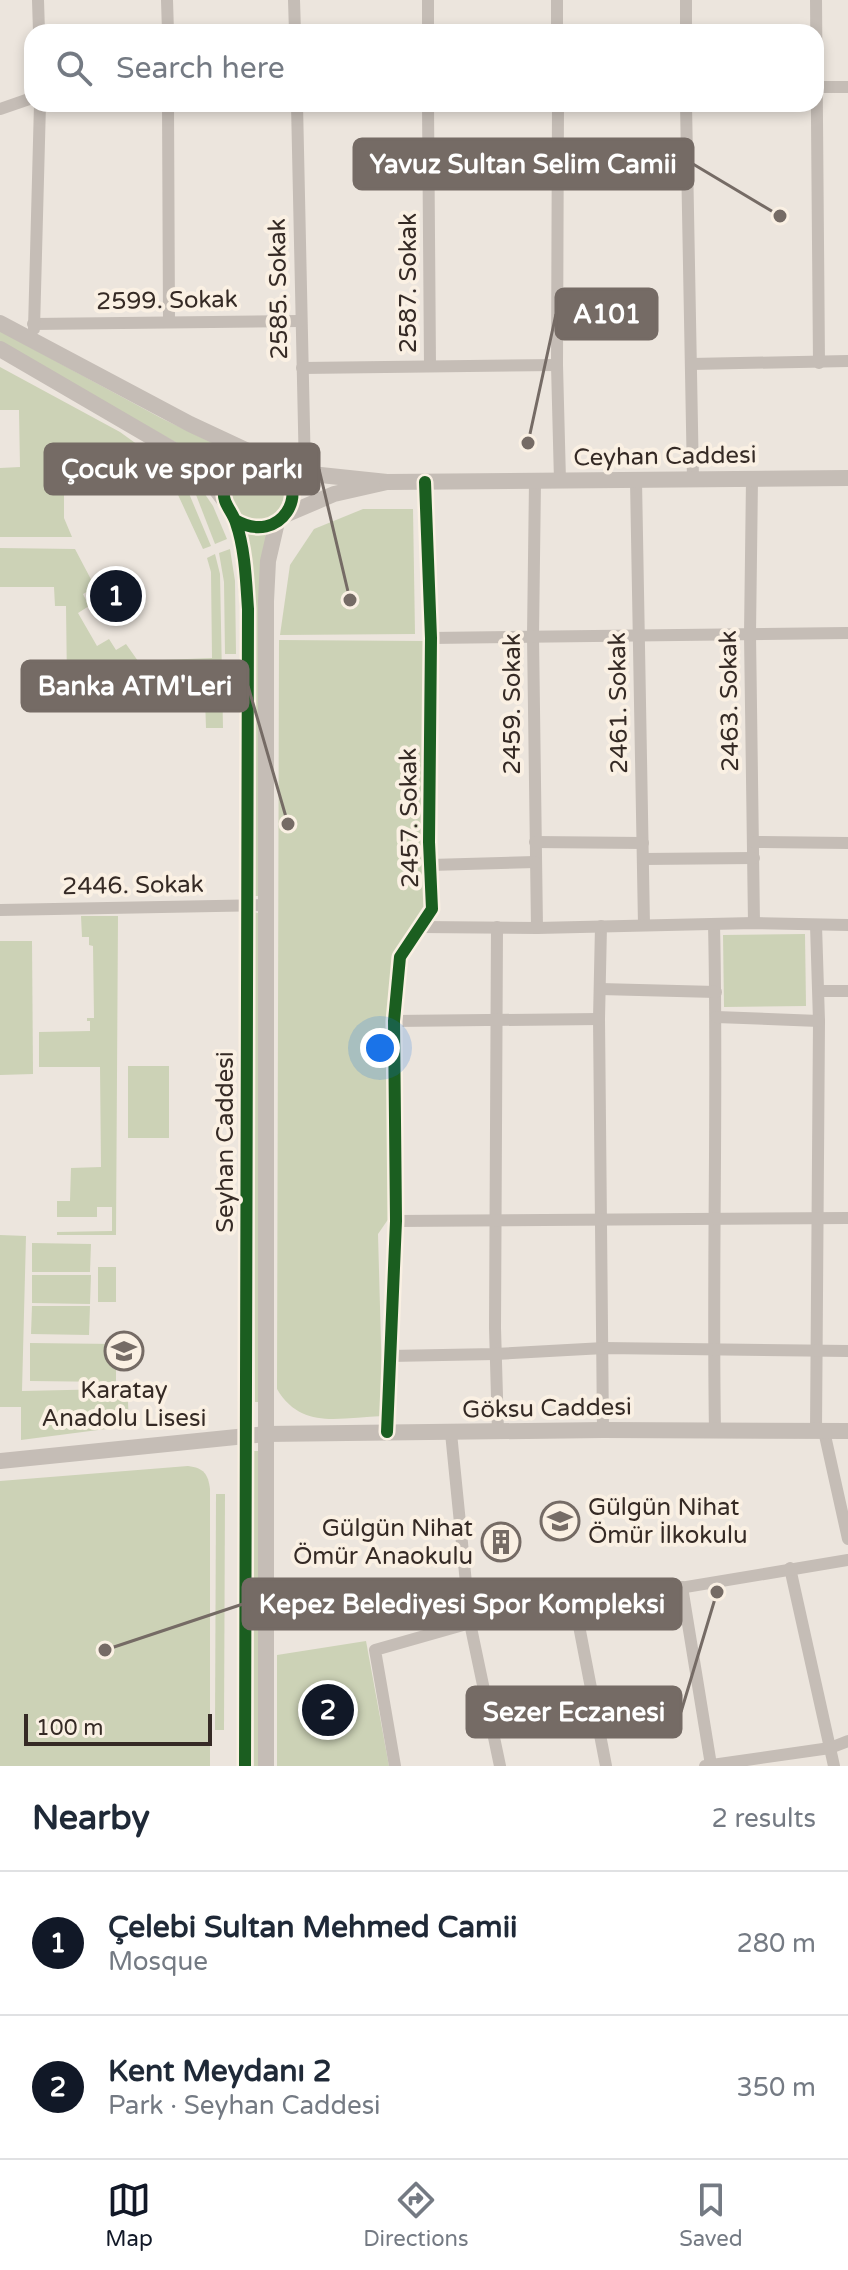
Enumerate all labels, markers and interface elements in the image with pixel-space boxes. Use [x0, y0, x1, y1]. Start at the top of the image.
search box [24, 24, 824, 112]
icon: search [52, 46, 96, 90]
text: Search here [116, 50, 285, 87]
callout: Yavuz Sultan Selim Camii [354, 139, 693, 189]
text: Yavuz Sultan Selim Camii [369, 149, 677, 180]
street label: 2587. Sokak [394, 213, 423, 353]
street label: 2585. Sokak [263, 218, 294, 360]
street label: 2599. Sokak [96, 285, 238, 316]
callout: A101 [556, 289, 657, 339]
text: A101 [573, 299, 641, 330]
street label: Ceyhan Caddesi [573, 440, 757, 473]
callout: Çocuk ve spor parkı [45, 444, 319, 494]
text: Çocuk ve spor parkı [61, 454, 303, 485]
pin: 1 [90, 566, 142, 626]
street label: 2463. Sokak [714, 630, 745, 772]
street label: 2461. Sokak [603, 632, 634, 774]
street label: 2459. Sokak [498, 633, 527, 775]
callout: Banka ATM'Leri [22, 661, 248, 711]
text: Banka ATM'Leri [38, 671, 232, 702]
street label: 2457. Sokak [394, 748, 425, 888]
street label: 2446. Sokak [62, 870, 204, 901]
your location [360, 1028, 400, 1068]
street label: Seyhan Caddesi [211, 1051, 240, 1233]
school or university icon: Karatay Anadolu Lisesi [103, 1330, 145, 1372]
place label: Karatay Anadolu Lisesi [42, 1376, 206, 1433]
street label: Göksu Caddesi [462, 1393, 632, 1424]
place label: Gülgün Nihat Ömür İlkokulu [588, 1493, 748, 1550]
school or university icon: Gülgün Nihat Ömür İlkokulu [539, 1500, 581, 1542]
place label: Gülgün Nihat Ömür Anaokulu [293, 1514, 473, 1571]
building icon: Gülgün Nihat Ömür Anaokulu [480, 1521, 522, 1563]
callout: Kepez Belediyesi Spor Kompleksi [243, 1579, 681, 1629]
text: Kepez Belediyesi Spor Kompleksi [259, 1589, 665, 1620]
pin: 2 [302, 1680, 354, 1740]
callout: Sezer Eczanesi [467, 1687, 681, 1737]
text: Sezer Eczanesi [483, 1697, 665, 1728]
scale bar [24, 1710, 212, 1746]
text: 100 m [36, 1715, 103, 1741]
text: Nearby [32, 1798, 150, 1839]
text: 2 results [711, 1803, 816, 1834]
text: Çelebi Sultan Mehmed Camii [108, 1909, 518, 1946]
text: 1 [50, 1928, 66, 1959]
text: 280 m [736, 1928, 816, 1959]
text: Mosque [108, 1946, 208, 1977]
text: Kent Meydanı 2 [108, 2053, 332, 2090]
text: 2 [50, 2072, 66, 2103]
text: 350 m [736, 2072, 816, 2103]
text: Park · Seyhan Caddesi [108, 2090, 381, 2121]
tab: Map [105, 2178, 153, 2252]
tab: Directions [363, 2178, 469, 2252]
tab: Saved [679, 2178, 743, 2252]

